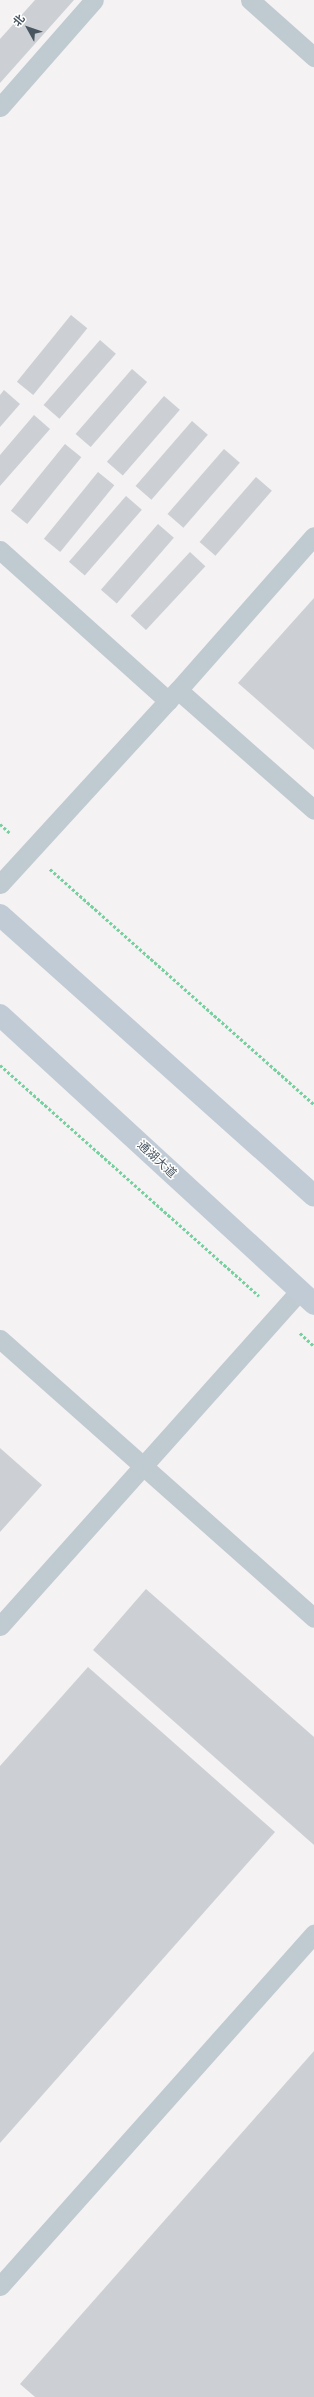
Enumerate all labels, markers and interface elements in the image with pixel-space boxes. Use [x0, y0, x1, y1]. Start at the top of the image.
north arrow [8, 8, 48, 48]
text: 北 [10, 12, 28, 29]
street label: 通湖大道 [135, 1137, 179, 1181]

